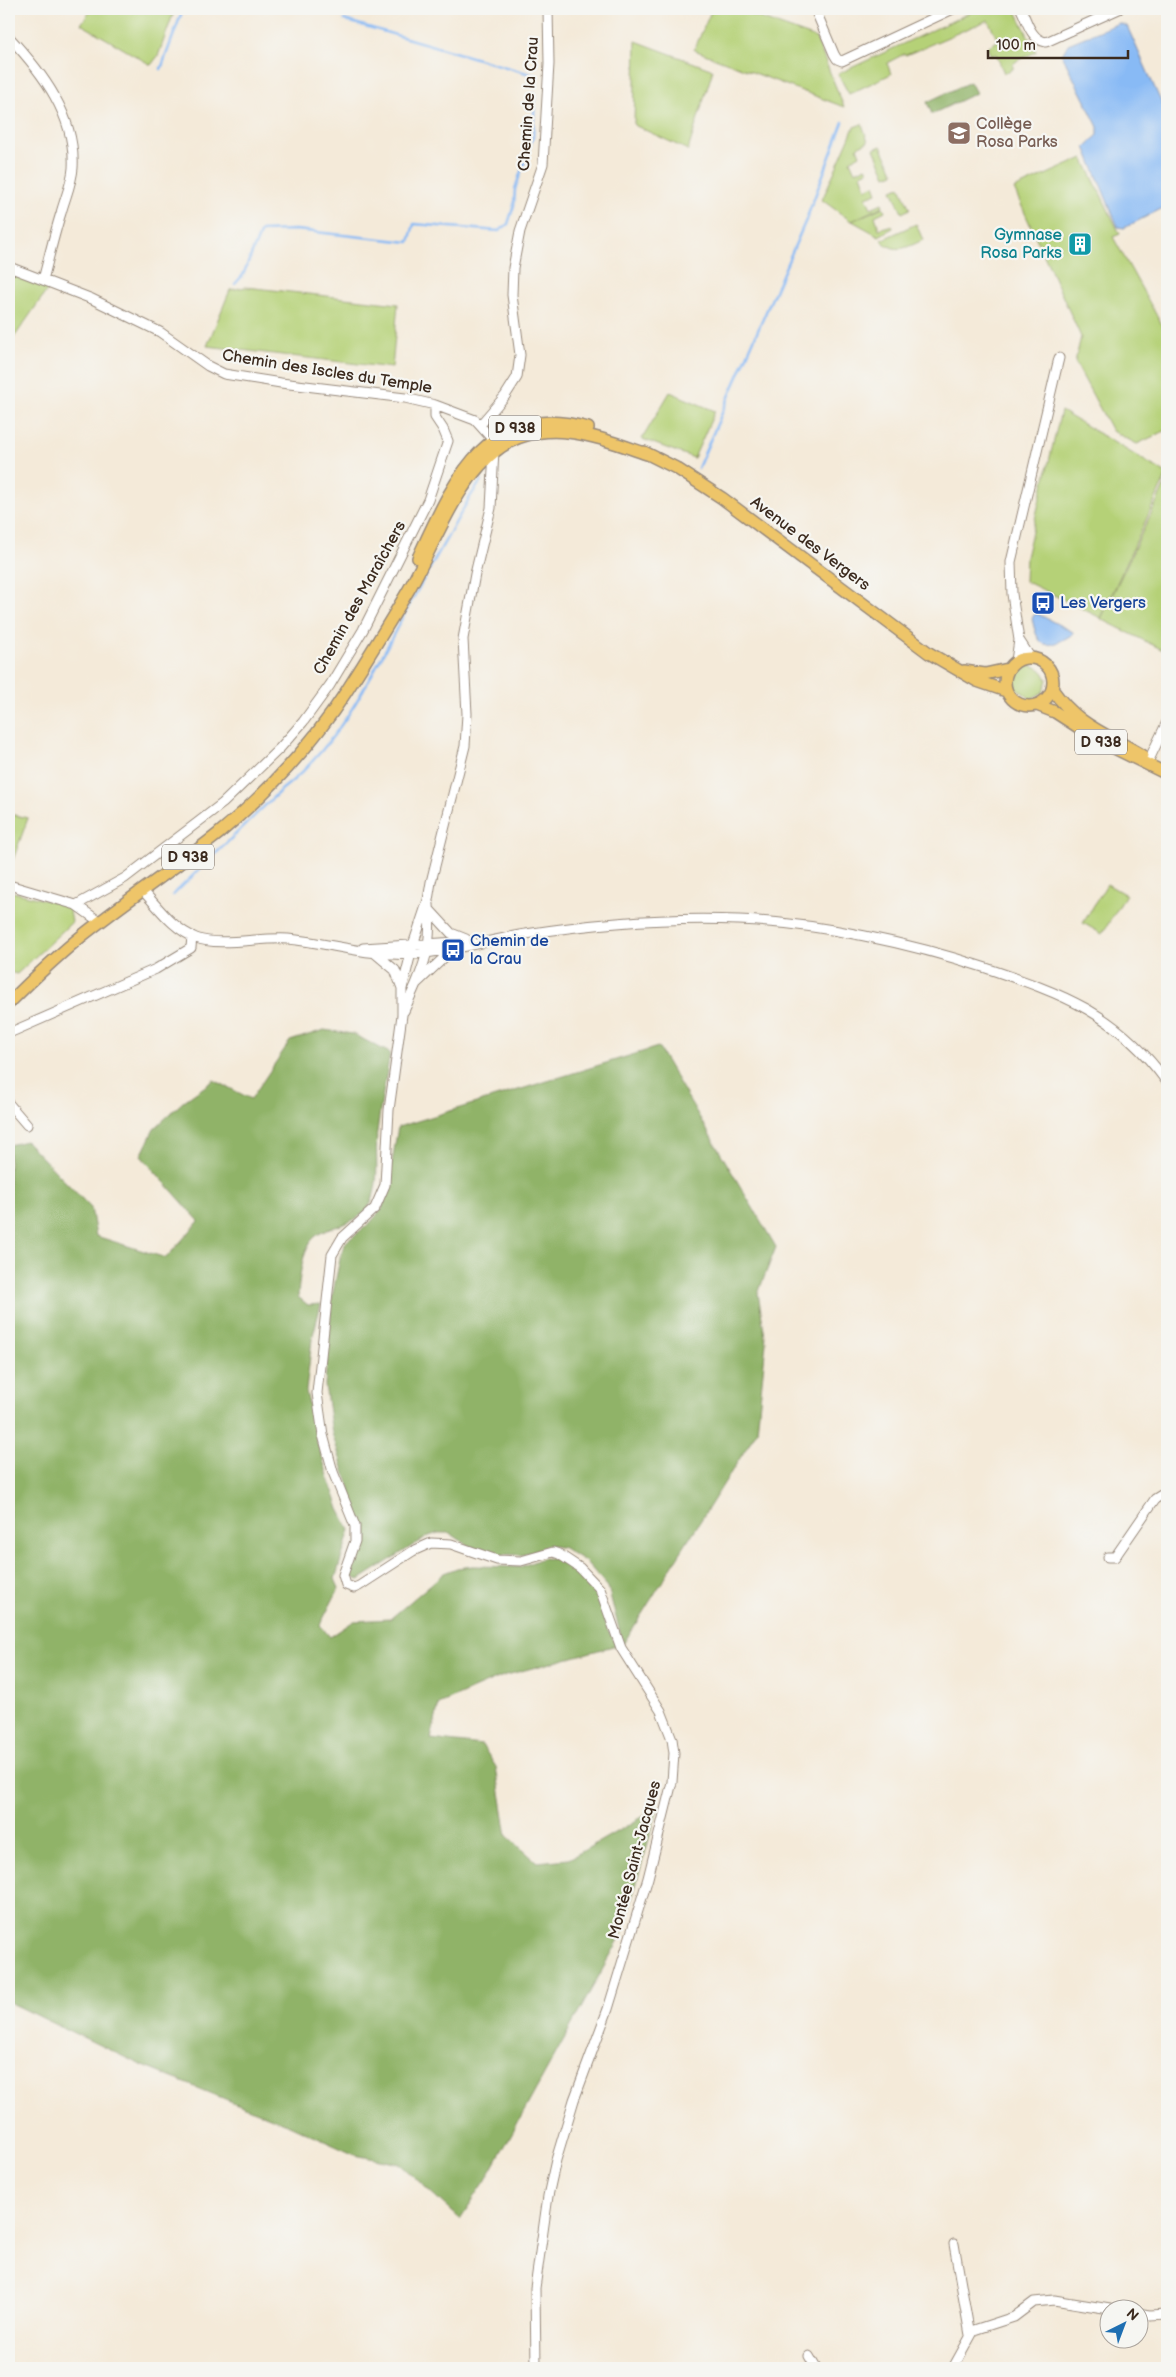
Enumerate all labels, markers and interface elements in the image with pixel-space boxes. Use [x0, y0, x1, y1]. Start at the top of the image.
scale bar [988, 28, 1128, 60]
street label: Chemin de la Crau [515, 36, 543, 172]
text: 100 m [996, 36, 1036, 55]
place label: Collège Rosa Parks [976, 115, 1058, 152]
school or university icon: Collège Rosa Parks [946, 120, 972, 146]
place label: Gymnase Rosa Parks [980, 226, 1063, 263]
building icon: Gymnase Rosa Parks [1067, 231, 1093, 257]
street label: Chemin des Iscles du Temple [221, 346, 434, 398]
road number: D 938 [489, 416, 541, 440]
street label: Avenue des Vergers [747, 493, 873, 595]
street label: Chemin des Maraîchers [310, 518, 410, 678]
bus stop icon: Les Vergers [1030, 590, 1056, 616]
place label: Les Vergers [1060, 594, 1146, 613]
road number: D 938 [1075, 730, 1127, 754]
road number: D 938 [162, 844, 214, 870]
place label: Chemin de la Crau [470, 932, 549, 969]
bus stop icon: Chemin de la Crau [440, 937, 466, 963]
street label: Montée Saint-Jacques [605, 1779, 665, 1941]
north arrow [1098, 2300, 1148, 2350]
text: N [1123, 2305, 1142, 2325]

